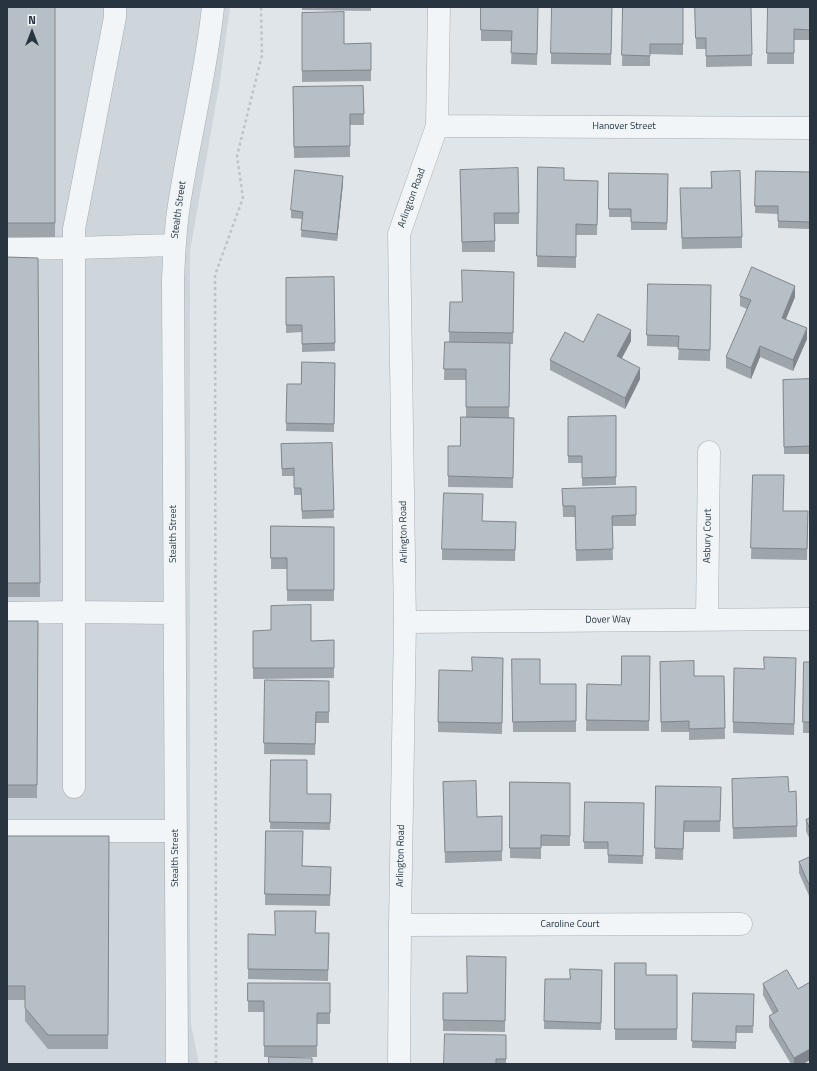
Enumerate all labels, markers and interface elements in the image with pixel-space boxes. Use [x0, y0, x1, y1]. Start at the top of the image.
north arrow [12, 12, 52, 52]
text: N [28, 12, 36, 28]
street label: Hanover Street [592, 121, 656, 133]
street label: Arlington Road [396, 167, 428, 229]
street label: Stealth Street [169, 180, 189, 240]
street label: Arlington Road [397, 501, 411, 563]
street label: Stealth Street [168, 505, 180, 563]
street label: Asbury Court [702, 509, 714, 563]
street label: Dover Way [585, 614, 631, 626]
street label: Arlington Road [394, 825, 408, 887]
street label: Stealth Street [170, 829, 182, 887]
street label: Caroline Court [540, 919, 600, 931]

